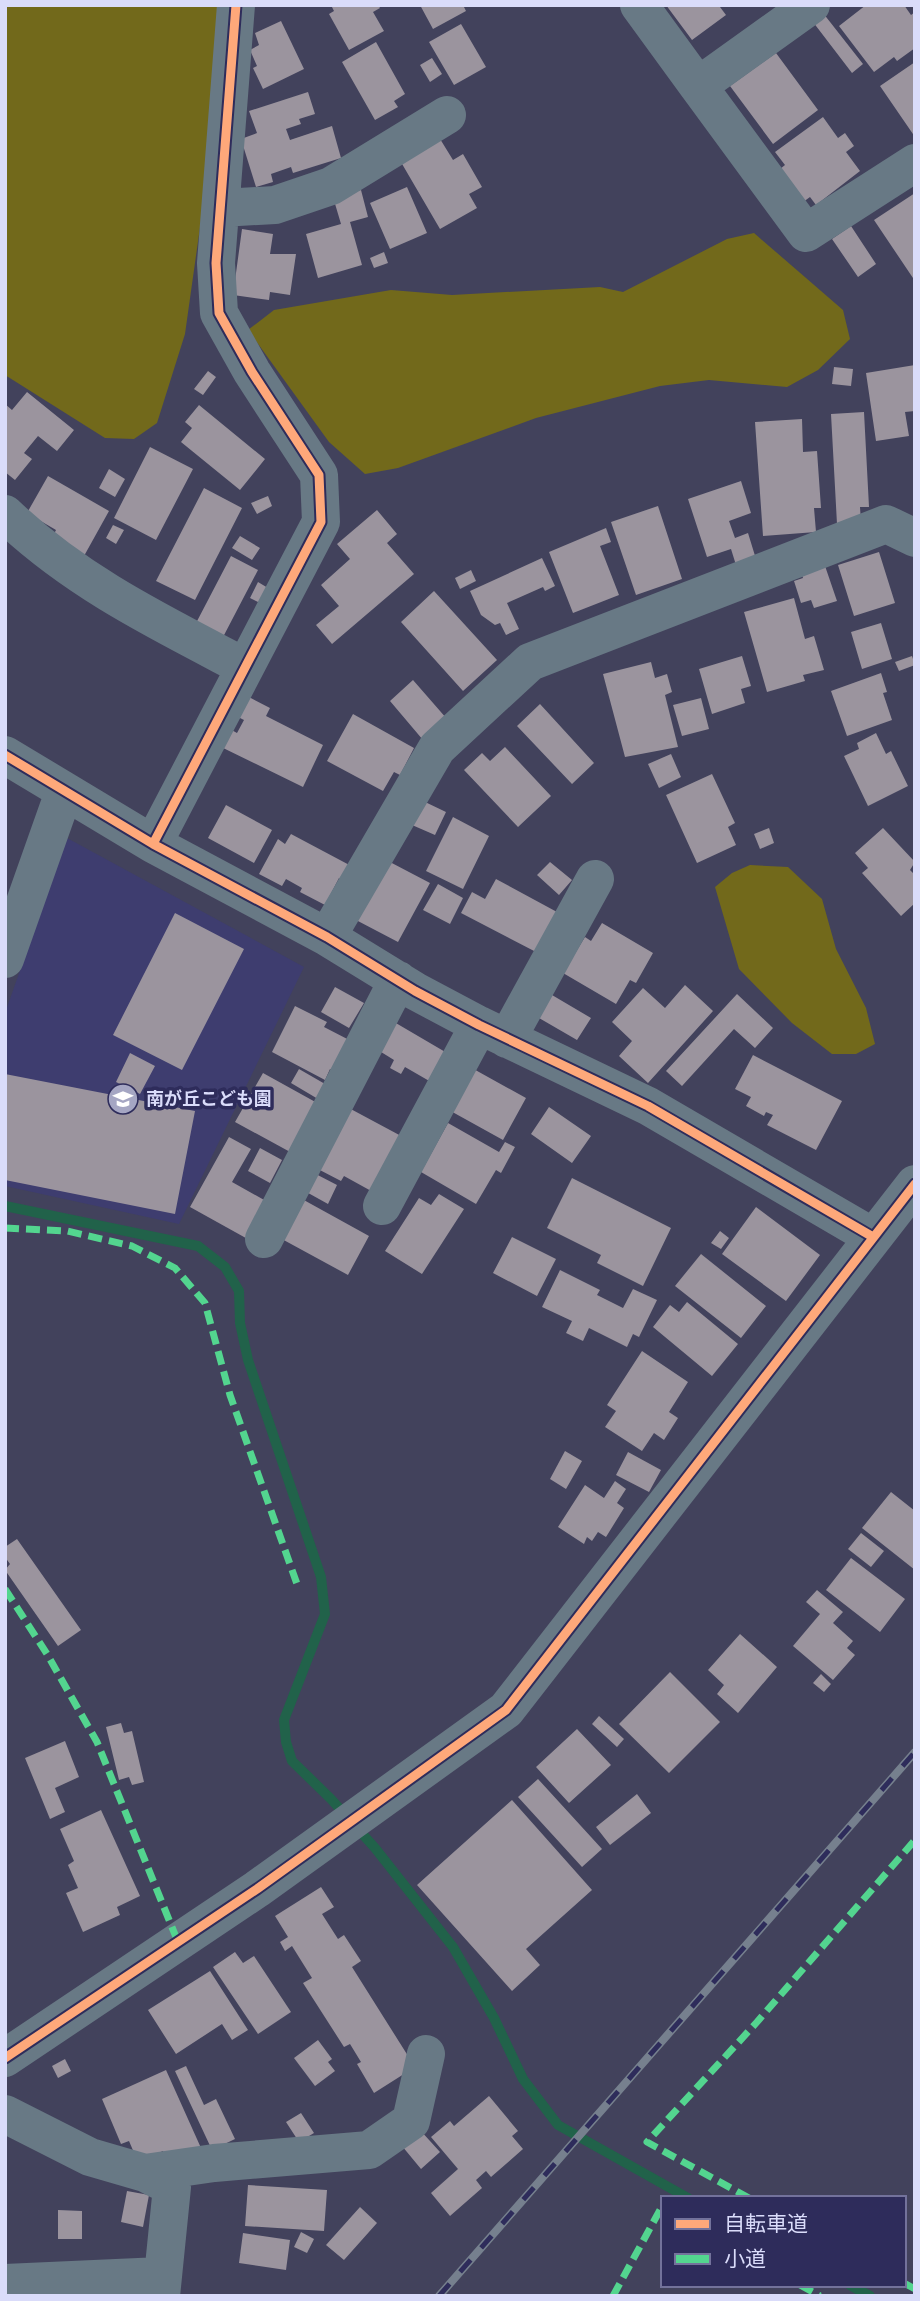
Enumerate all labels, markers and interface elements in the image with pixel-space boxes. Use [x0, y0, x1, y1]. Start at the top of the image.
school or university icon: 南が丘こども園 [106, 1082, 140, 1116]
place label: 南が丘こども園 [146, 1089, 272, 1109]
legend [661, 2196, 906, 2287]
text: 自転車道 [724, 2212, 808, 2235]
text: 小道 [724, 2247, 766, 2270]

